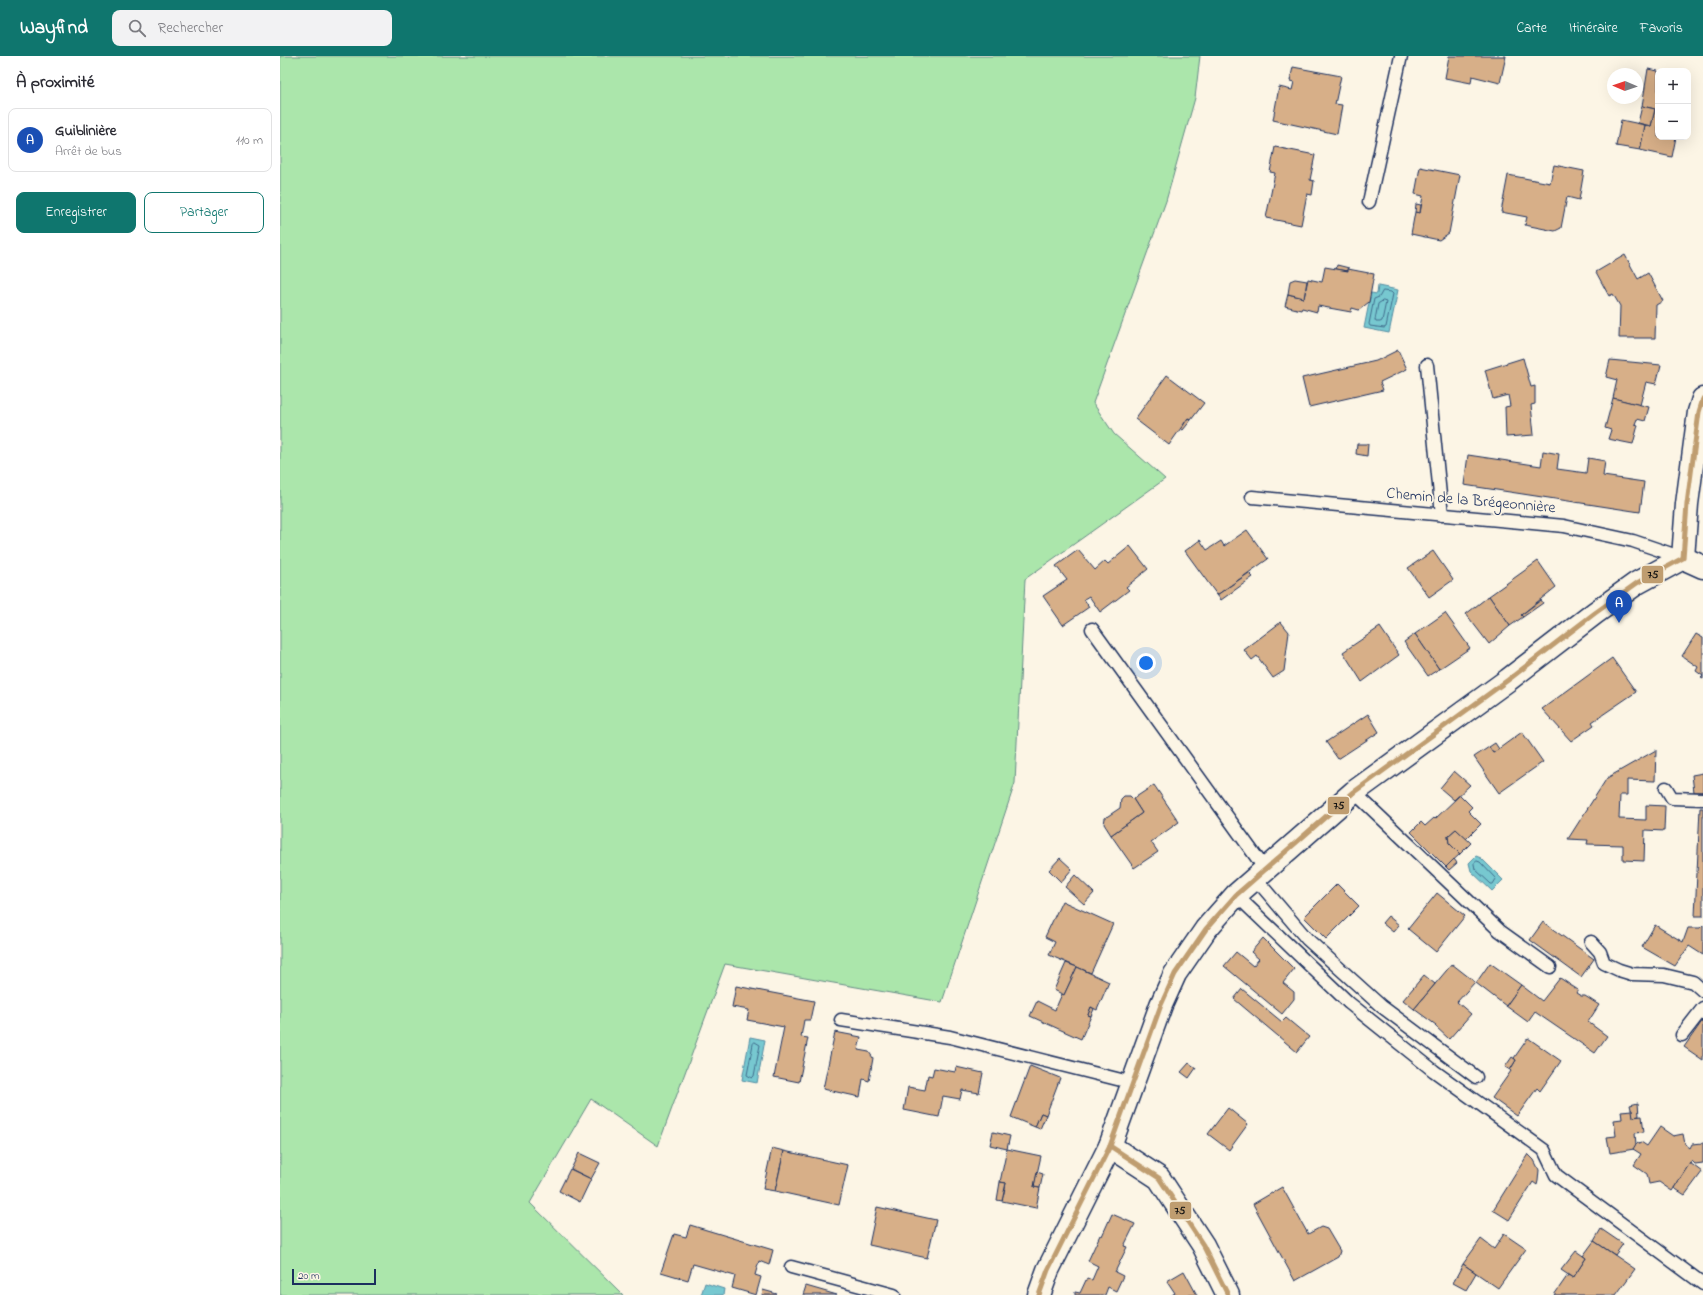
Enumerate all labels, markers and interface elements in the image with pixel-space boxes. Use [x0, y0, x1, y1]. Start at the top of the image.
search box [112, 10, 392, 46]
text: Wayfind [20, 15, 88, 42]
icon: search [126, 17, 148, 39]
text: Rechercher [158, 17, 223, 39]
text: Carte [1516, 18, 1547, 39]
text: Itinéraire [1569, 18, 1618, 39]
text: Favoris [1640, 18, 1683, 39]
north arrow [1607, 68, 1643, 104]
map controls [1655, 68, 1691, 140]
button: + [1655, 68, 1691, 104]
text: À proximité [16, 70, 94, 95]
button: − [1655, 104, 1691, 140]
text: Guiblinière [55, 120, 117, 142]
text: A [26, 131, 34, 150]
text: 110 m [236, 131, 263, 150]
text: Arrêt de bus [55, 142, 122, 161]
button: Enregistrer [16, 192, 136, 233]
button: Partager [144, 192, 264, 233]
street label: Chemin de la Brégeonnière [1385, 482, 1557, 520]
line badge: 75 [1641, 565, 1664, 584]
text: 75 [1648, 567, 1659, 583]
pin: A [1606, 590, 1632, 623]
your location [1136, 653, 1156, 673]
line badge: 75 [1327, 796, 1350, 815]
text: 75 [1334, 798, 1345, 814]
line badge: 75 [1169, 1201, 1192, 1220]
text: 75 [1175, 1203, 1186, 1219]
scale bar [292, 1267, 376, 1286]
text: 20 m [298, 1268, 320, 1284]

